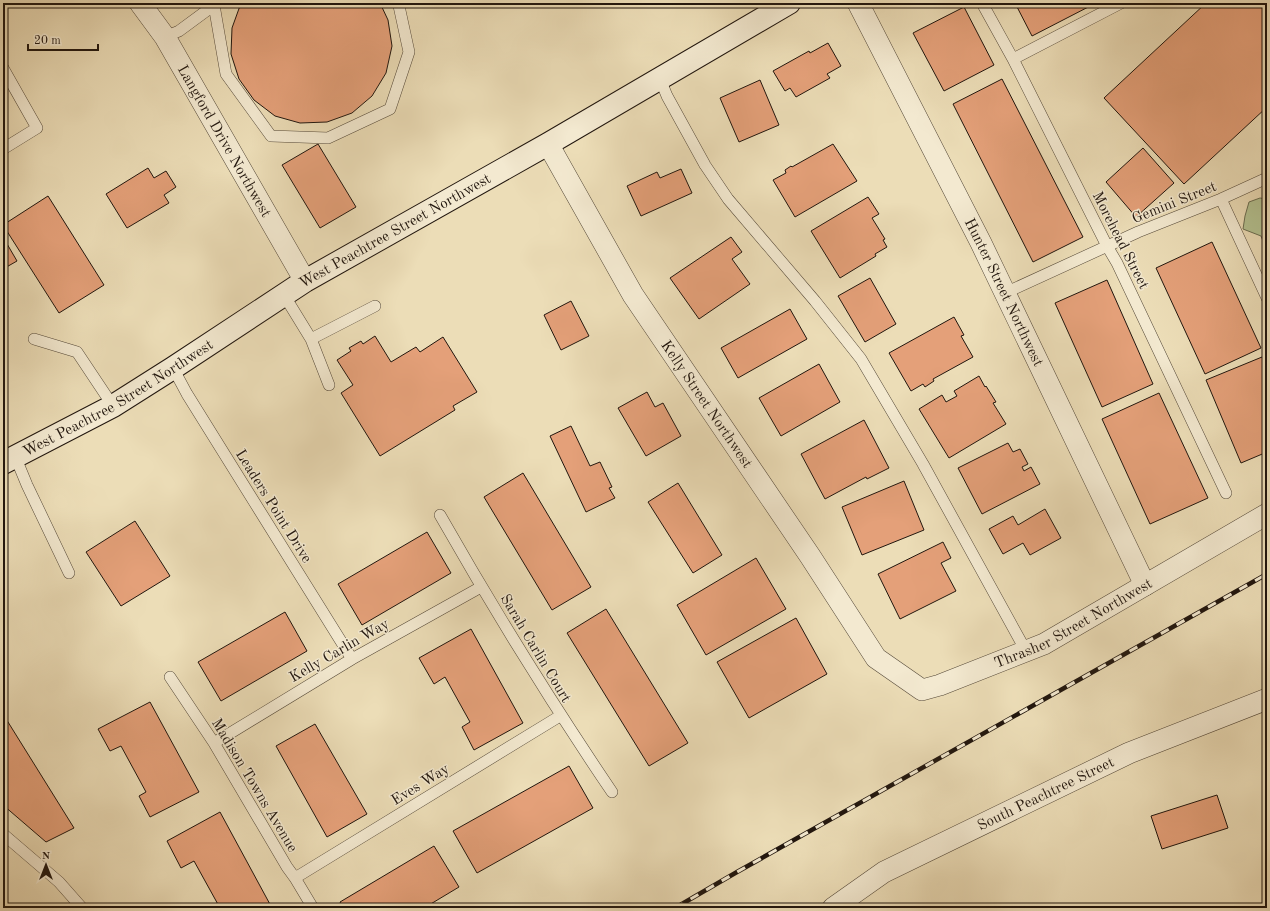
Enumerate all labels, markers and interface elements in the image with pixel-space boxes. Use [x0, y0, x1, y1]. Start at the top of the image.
scale bar [28, 26, 98, 52]
text: 20 m [34, 35, 61, 47]
street label: Langford Drive Northwest [174, 63, 273, 220]
street label: West Peachtree Street Northwest [297, 172, 494, 292]
street label: Gemini Street [1130, 180, 1219, 227]
street label: Morehead Street [1089, 189, 1151, 292]
street label: Hunter Street Northwest [961, 216, 1045, 369]
street label: West Peachtree Street Northwest [21, 338, 216, 460]
street label: Kelly Street Northwest [657, 338, 754, 471]
street label: Leaders Point Drive [232, 448, 314, 566]
street label: Thrasher Street Northwest [993, 577, 1155, 672]
street label: Sarah Carlin Court [496, 592, 573, 706]
street label: Kelly Carlin Way [287, 617, 392, 686]
street label: Madison Towns Avenue [208, 716, 300, 855]
street label: South Peachtree Street [975, 755, 1117, 834]
street label: Eves Way [389, 762, 452, 809]
north arrow [26, 845, 66, 885]
text: N [42, 851, 51, 862]

